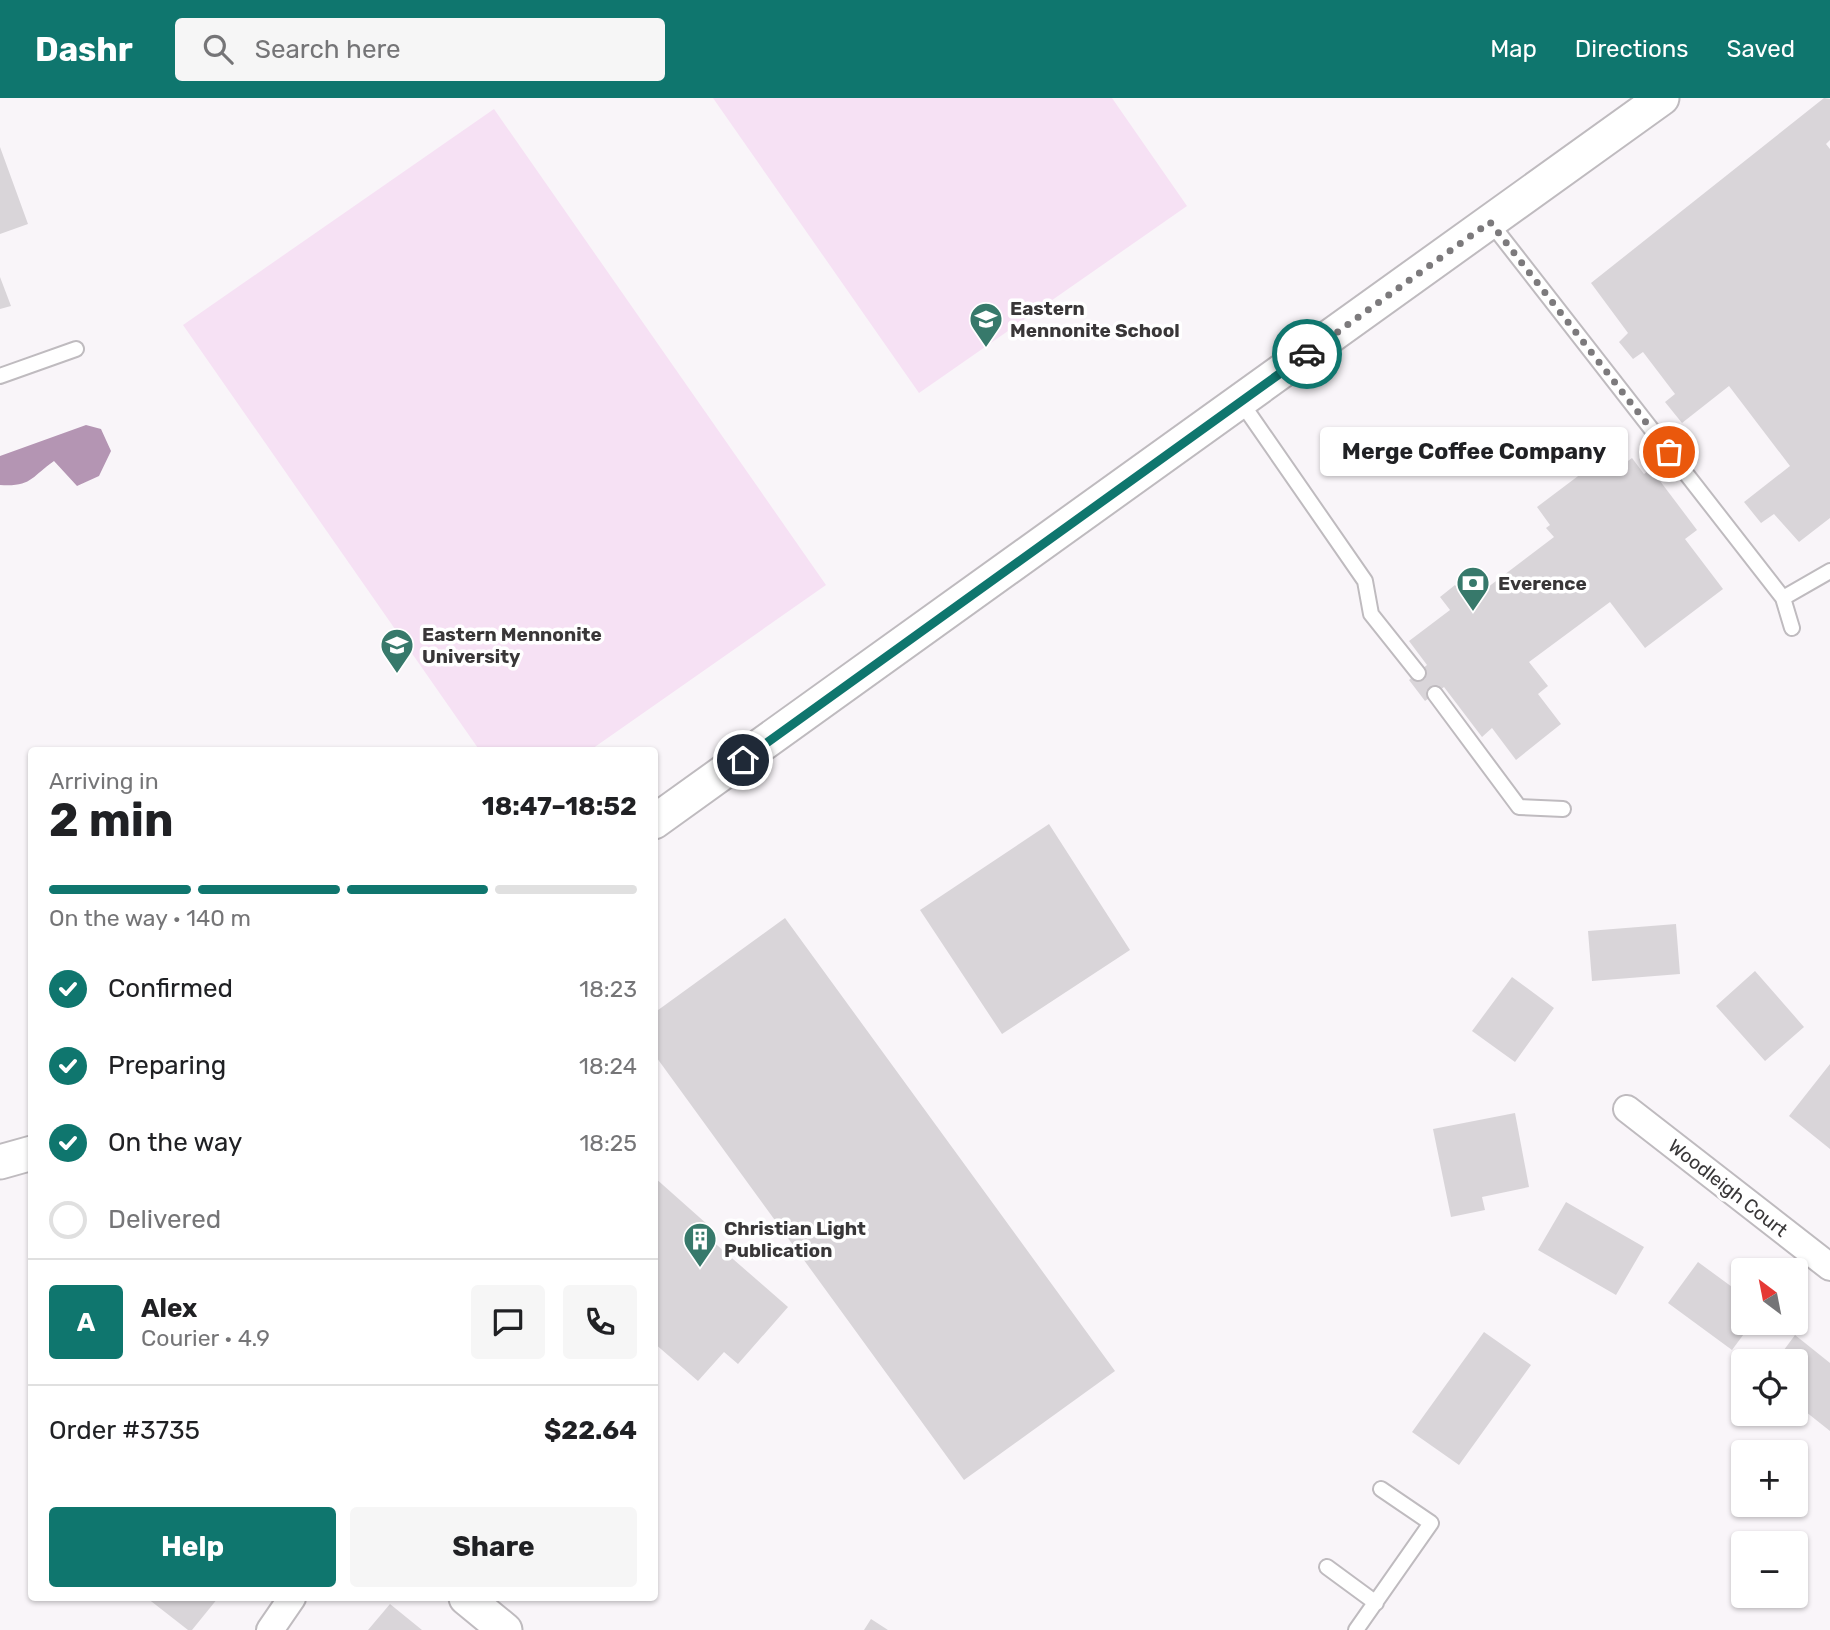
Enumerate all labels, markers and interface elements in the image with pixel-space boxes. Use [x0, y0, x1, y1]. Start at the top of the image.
search box [175, 18, 665, 81]
text: Dashr [35, 30, 133, 69]
icon: search [199, 30, 237, 68]
text: Search here [255, 34, 401, 65]
text: Map [1490, 35, 1537, 63]
text: Directions [1575, 35, 1688, 63]
text: Saved [1726, 35, 1795, 63]
place label: Eastern Mennonite School [1010, 297, 1180, 342]
school or university icon: Eastern Mennonite School [967, 300, 1005, 349]
courier [1272, 319, 1342, 389]
icon: car [1288, 335, 1326, 373]
pin [1639, 422, 1699, 482]
callout: Merge Coffee Company [1319, 428, 1627, 476]
icon: bag [1650, 433, 1688, 471]
text: Merge Coffee Company [1342, 437, 1606, 465]
bank icon: Everence [1454, 564, 1492, 613]
place label: Everence [1498, 572, 1587, 595]
place label: Eastern Mennonite University [422, 623, 602, 668]
school or university icon: Eastern Mennonite University [378, 626, 416, 675]
pin [713, 730, 773, 790]
icon: home [724, 741, 762, 779]
text: Arriving in [49, 767, 159, 795]
text: 18:47–18:52 [482, 791, 637, 822]
text: 2 min [49, 793, 174, 848]
text: On the way · 140 m [49, 904, 251, 932]
icon: check [49, 970, 87, 1008]
text: Confirmed [108, 973, 233, 1004]
text: 18:23 [579, 975, 637, 1003]
icon: check [49, 1047, 87, 1085]
text: Preparing [108, 1050, 226, 1081]
text: 18:24 [579, 1052, 637, 1080]
icon: check [49, 1124, 87, 1162]
text: On the way [108, 1127, 242, 1158]
text: 18:25 [579, 1129, 637, 1157]
street label: Woodleigh Court [1664, 1134, 1793, 1242]
text: Delivered [108, 1204, 221, 1235]
place label: Christian Light Publication [724, 1217, 866, 1262]
building icon: Christian Light Publication [681, 1220, 719, 1269]
north arrow [1731, 1258, 1808, 1335]
map controls [1731, 1258, 1808, 1608]
button: chat [471, 1285, 545, 1359]
button: phone [563, 1285, 637, 1359]
text: Alex [141, 1293, 197, 1324]
text: A [77, 1307, 95, 1338]
text: Courier · 4.9 [141, 1324, 270, 1352]
button: locate [1731, 1349, 1808, 1426]
text: Order #3735 [49, 1415, 200, 1446]
text: $22.64 [544, 1415, 637, 1446]
button: + [1731, 1440, 1808, 1517]
button: Help [49, 1507, 336, 1587]
button: Share [350, 1507, 637, 1587]
button: − [1731, 1531, 1808, 1608]

